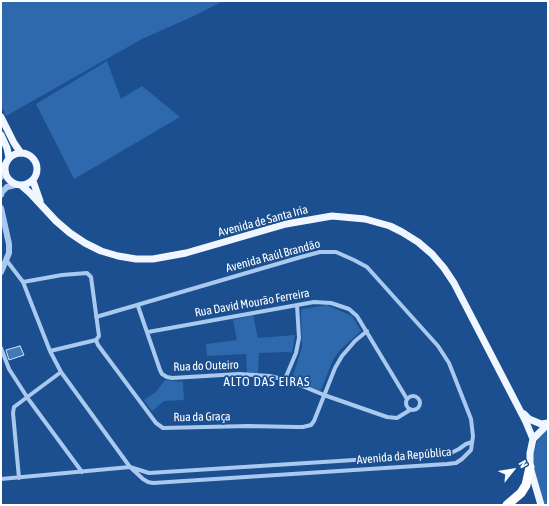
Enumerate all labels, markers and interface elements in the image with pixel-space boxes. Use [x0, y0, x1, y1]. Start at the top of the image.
street label: Avenida de Santa Iria [216, 202, 310, 240]
street label: Avenida Raúl Brandão [224, 236, 322, 276]
street label: Rua David Mourão Ferreira [194, 286, 310, 320]
street label: Rua do Outeiro [173, 358, 239, 374]
district label: ALTO DAS EIRAS [223, 374, 311, 390]
street label: Rua da Graça [173, 409, 231, 425]
street label: Avenida da República [356, 445, 452, 467]
north arrow [493, 450, 533, 490]
text: N [517, 458, 530, 470]

